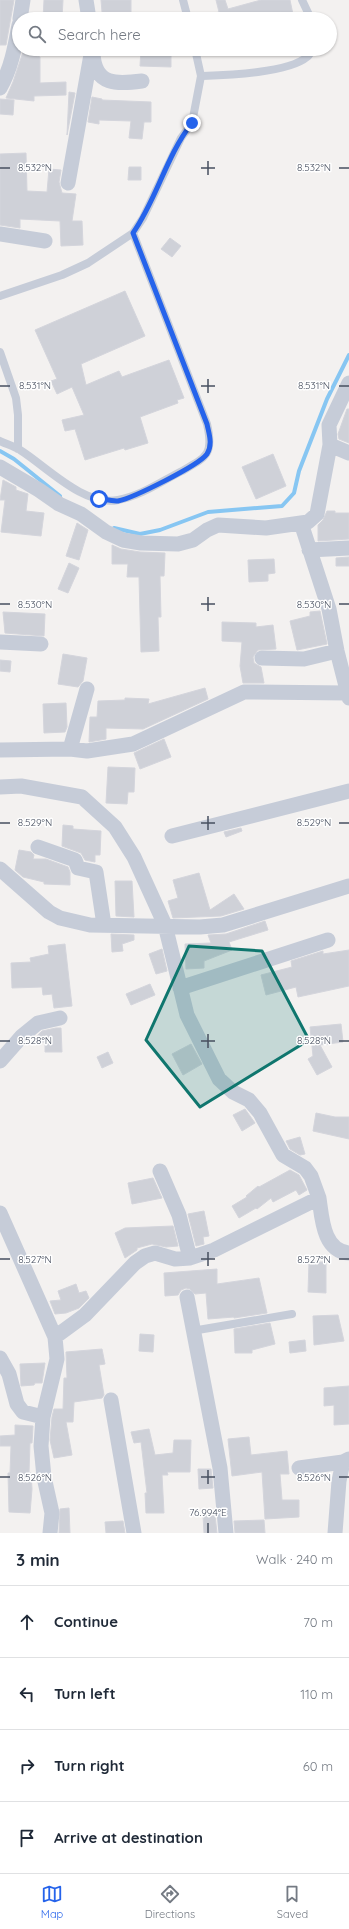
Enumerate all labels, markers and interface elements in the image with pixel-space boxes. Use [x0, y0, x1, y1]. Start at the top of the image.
search box [12, 12, 337, 56]
icon: search [26, 23, 48, 45]
text: Search here [58, 25, 141, 44]
route end [183, 114, 201, 132]
text: 8.532°N [18, 161, 52, 174]
text: 8.532°N [297, 161, 331, 174]
text: 8.531°N [19, 379, 51, 392]
text: 8.531°N [298, 379, 330, 392]
route start [90, 490, 108, 508]
text: 8.530°N [18, 598, 52, 611]
text: 8.530°N [297, 598, 331, 611]
text: 8.529°N [18, 816, 52, 829]
text: 8.529°N [297, 816, 331, 829]
text: 8.528°N [18, 1034, 52, 1047]
text: 8.528°N [297, 1034, 331, 1047]
text: 8.527°N [18, 1253, 52, 1266]
text: 8.527°N [297, 1253, 331, 1266]
text: 8.526°N [18, 1471, 52, 1484]
text: 8.526°N [297, 1471, 331, 1484]
text: 76.994°E [189, 1506, 227, 1519]
text: 3 min [16, 1549, 60, 1570]
text: Walk · 240 m [256, 1551, 333, 1567]
icon: ahead [16, 1611, 38, 1633]
text: Continue [54, 1612, 118, 1631]
text: 70 m [303, 1614, 333, 1630]
icon: left [16, 1683, 38, 1705]
text: Turn left [54, 1684, 116, 1703]
text: 110 m [300, 1686, 333, 1702]
icon: right [16, 1755, 38, 1777]
text: Turn right [54, 1756, 125, 1775]
text: 60 m [303, 1758, 333, 1774]
icon: arrive [16, 1827, 38, 1849]
text: Arrive at destination [54, 1828, 203, 1847]
tab: Map [41, 1883, 63, 1921]
tab: Directions [145, 1883, 195, 1921]
tab: Saved [277, 1883, 308, 1921]

